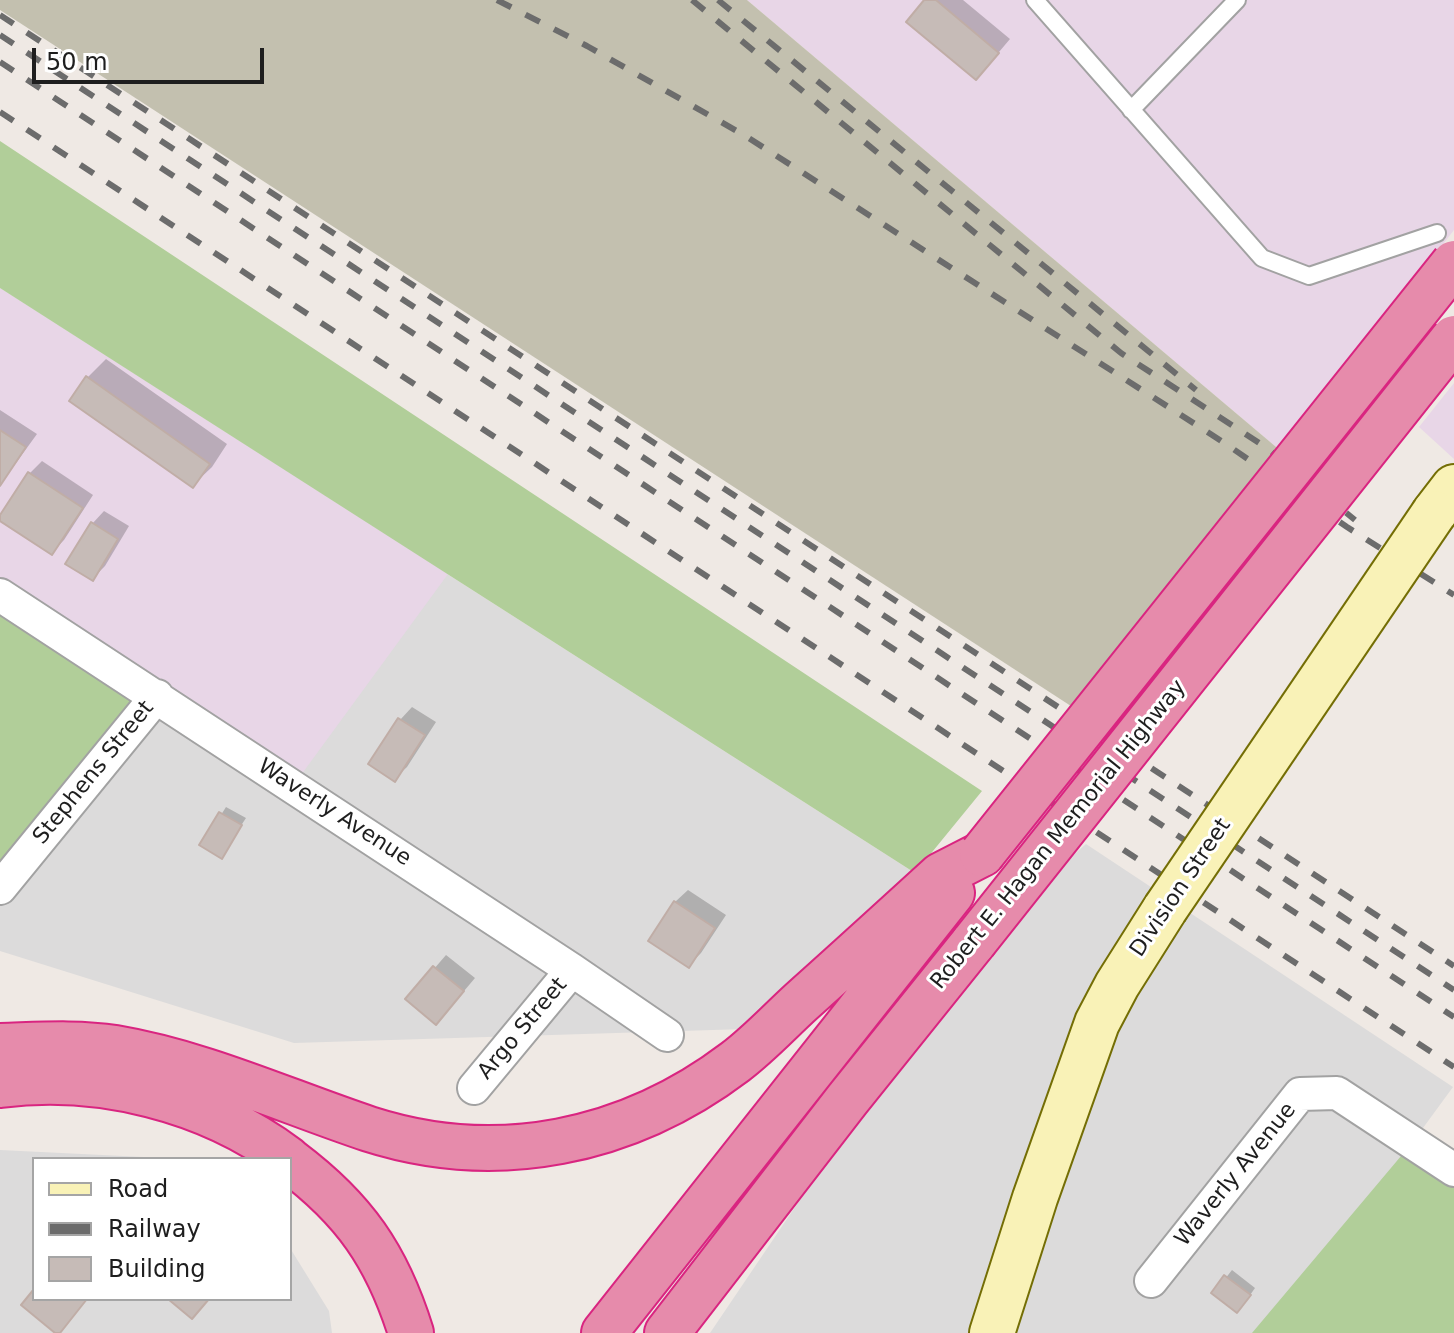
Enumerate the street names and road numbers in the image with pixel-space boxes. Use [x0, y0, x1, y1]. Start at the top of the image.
street label: Robert E. Hagan Memorial Highway [926, 675, 1192, 995]
street label: Stephens Street [28, 696, 160, 850]
street label: Waverly Avenue [252, 754, 416, 872]
street label: Division Street [1125, 814, 1237, 962]
street label: Argo Street [473, 973, 573, 1085]
street label: Waverly Avenue [1170, 1098, 1302, 1252]

